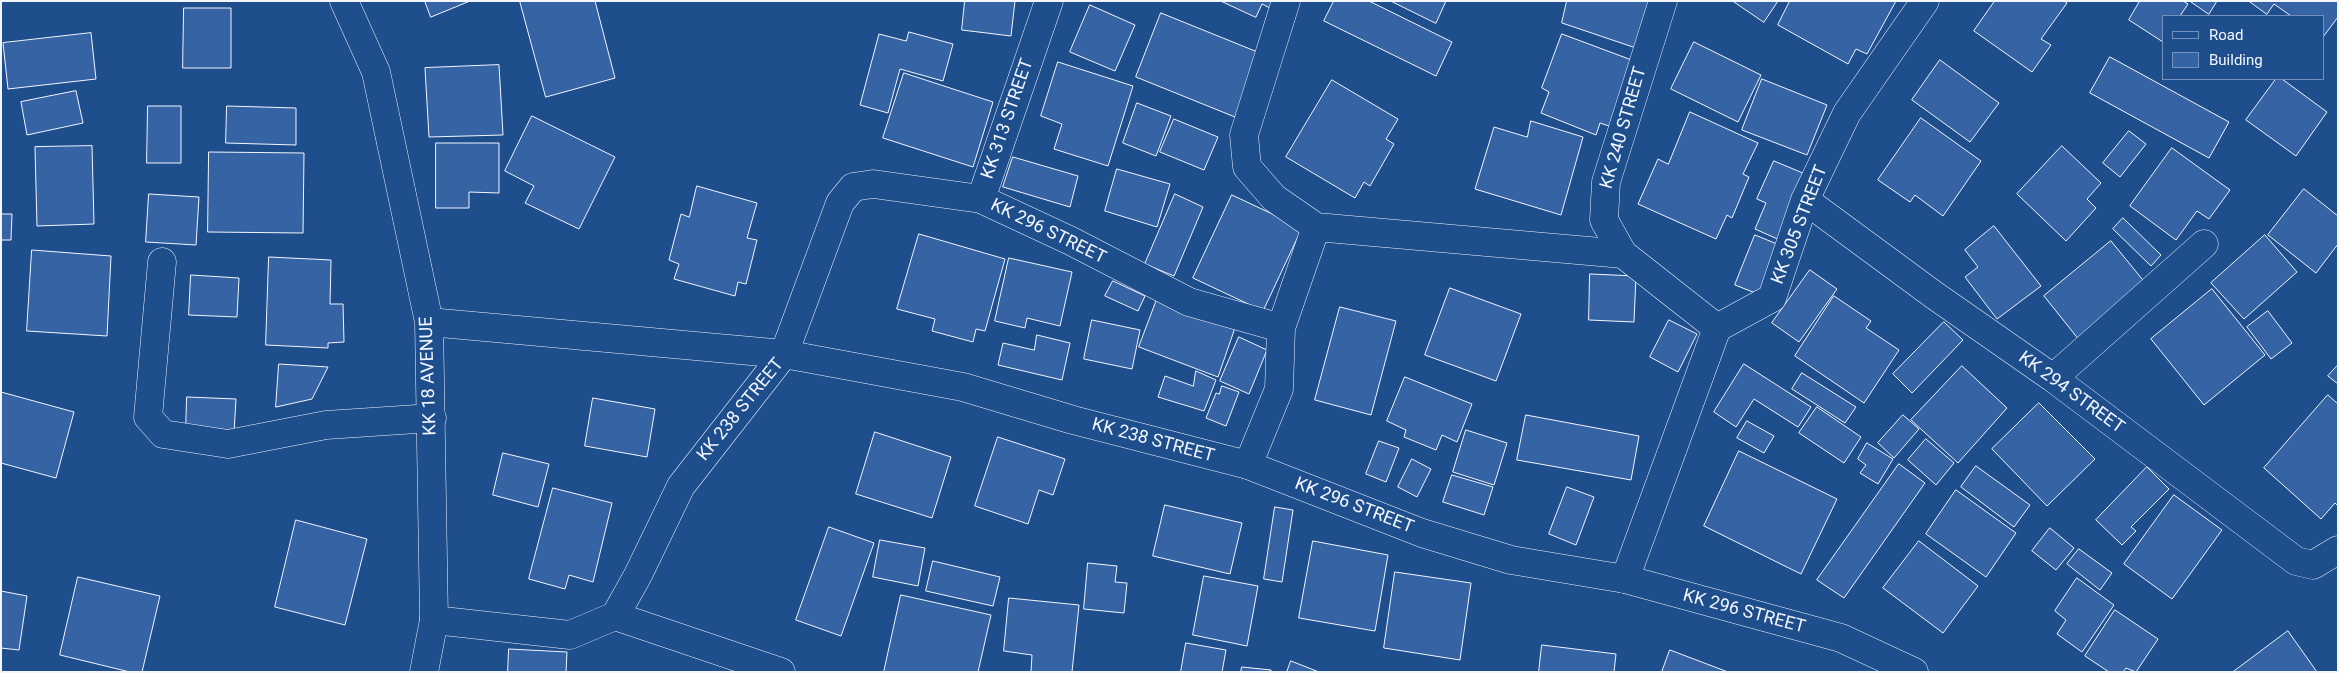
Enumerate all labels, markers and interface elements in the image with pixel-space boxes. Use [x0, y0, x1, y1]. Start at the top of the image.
legend [2162, 15, 2324, 80]
text: Road [2209, 26, 2243, 44]
text: Building [2209, 51, 2263, 69]
street label: KK 313 STREET [977, 56, 1039, 182]
street label: KK 240 STREET [1596, 65, 1652, 191]
street label: KK 305 STREET [1767, 162, 1833, 288]
street label: KK 296 STREET [987, 195, 1109, 269]
street label: KK 18 AVENUE [416, 316, 442, 436]
street label: KK 294 STREET [2014, 347, 2128, 439]
street label: KK 238 STREET [693, 354, 789, 466]
street label: KK 238 STREET [1089, 414, 1217, 468]
street label: KK 296 STREET [1291, 473, 1417, 539]
street label: KK 296 STREET [1680, 585, 1808, 639]

